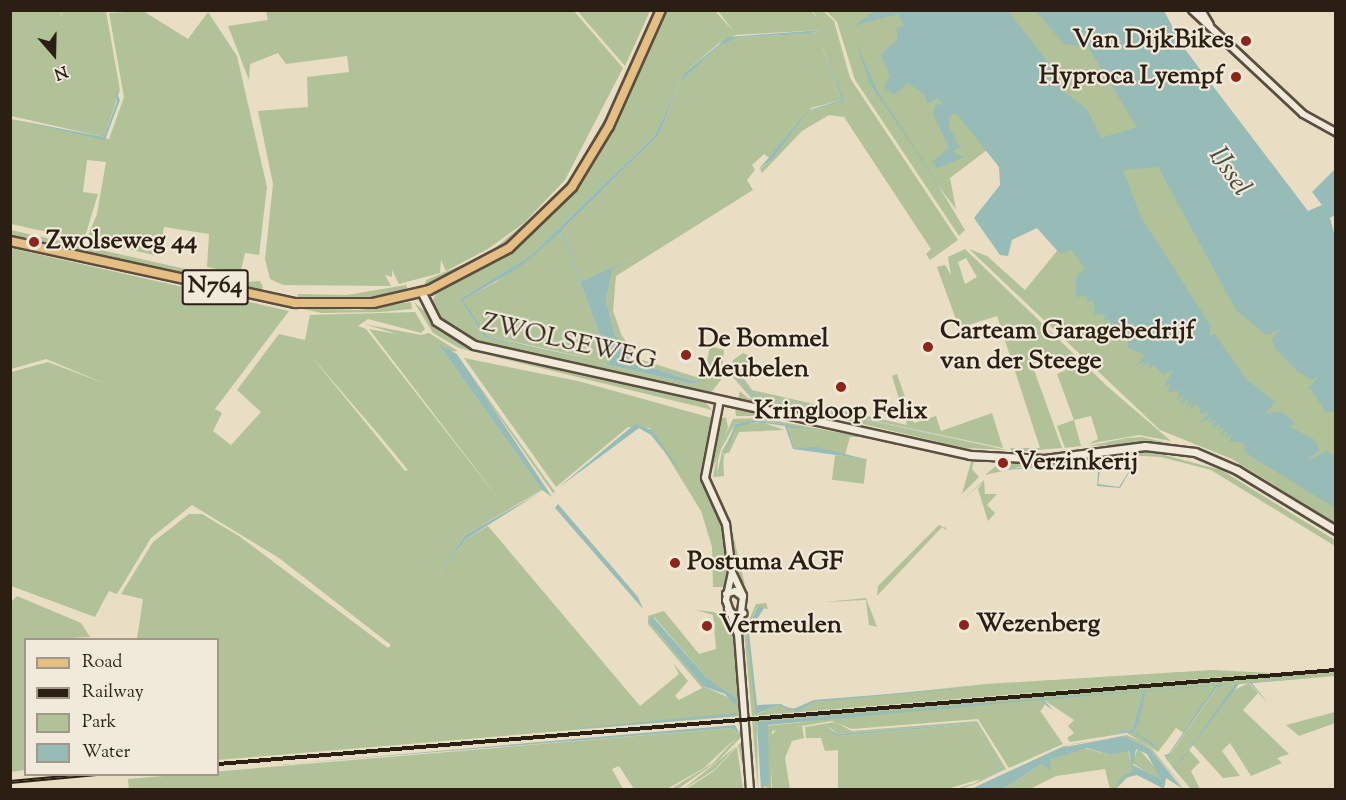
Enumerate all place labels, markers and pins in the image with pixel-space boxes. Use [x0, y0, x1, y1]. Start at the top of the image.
place label: Van DijkBikes [1073, 25, 1234, 57]
marker: Van DijkBikes [1239, 34, 1253, 48]
place label: Hyproca Lyempf [1039, 61, 1224, 93]
marker: Hyproca Lyempf [1229, 70, 1243, 84]
place label: Zwolseweg 44 [46, 226, 197, 258]
marker: Zwolseweg 44 [27, 235, 41, 249]
place label: Carteam Garagebedrijf van der Steege [940, 316, 1195, 378]
place label: De Bommel Meubelen [698, 324, 829, 386]
marker: Carteam Garagebedrijf van der Steege [921, 340, 935, 354]
marker: De Bommel Meubelen [679, 348, 693, 362]
marker: Kringloop Felix [834, 380, 848, 394]
place label: Kringloop Felix [754, 396, 928, 428]
place label: Verzinkerij [1015, 447, 1138, 479]
marker: Verzinkerij [996, 456, 1010, 470]
place label: Postuma AGF [687, 547, 843, 579]
marker: Postuma AGF [668, 556, 682, 570]
place label: Wezenberg [976, 609, 1100, 641]
place label: Vermeulen [719, 610, 842, 642]
marker: Wezenberg [957, 618, 971, 632]
marker: Vermeulen [700, 619, 714, 633]

